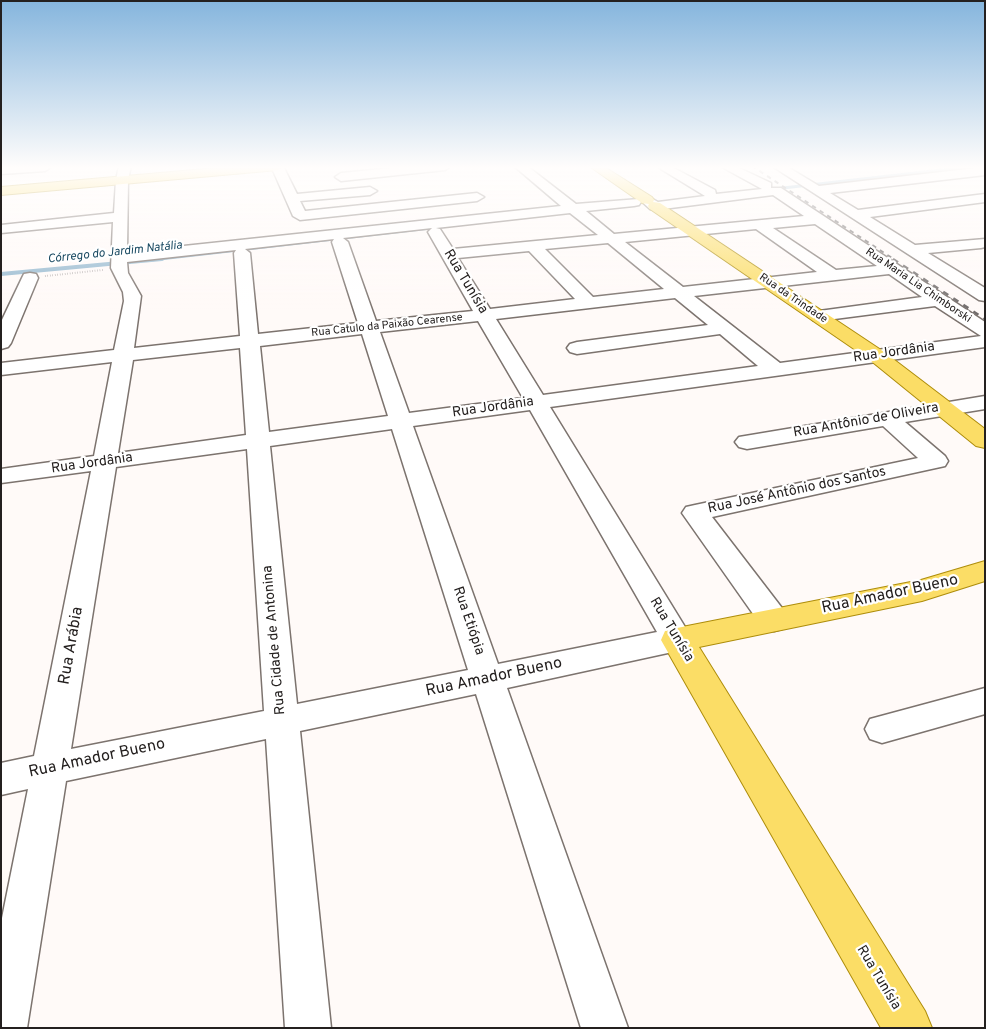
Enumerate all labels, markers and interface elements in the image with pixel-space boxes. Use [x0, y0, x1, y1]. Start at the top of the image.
water label: Córrego do Jardim Natália [47, 239, 183, 267]
street label: Rua Maria Lia Chimborski [863, 246, 973, 326]
street label: Rua Tunísia [439, 247, 491, 317]
street label: Rua da Trindade [756, 271, 830, 327]
street label: Rua Catulo da Paixão Cearense [311, 311, 463, 341]
street label: Rua Jordânia [852, 339, 936, 367]
street label: Rua Jordânia [451, 394, 535, 422]
street label: Rua Antônio de Oliveira [792, 400, 940, 442]
street label: Rua Jordânia [50, 450, 134, 478]
street label: Rua José Antônio dos Santos [706, 464, 888, 518]
street label: Rua Cidade de Antonina [260, 565, 290, 715]
street label: Rua Amador Bueno [820, 571, 960, 619]
street label: Rua Etiópia [448, 585, 488, 657]
street label: Rua Tunísia [645, 595, 697, 665]
street label: Rua Arábia [56, 606, 88, 686]
street label: Rua Amador Bueno [424, 654, 564, 702]
street label: Rua Amador Bueno [27, 735, 167, 783]
street label: Rua Tunísia [852, 943, 904, 1013]

